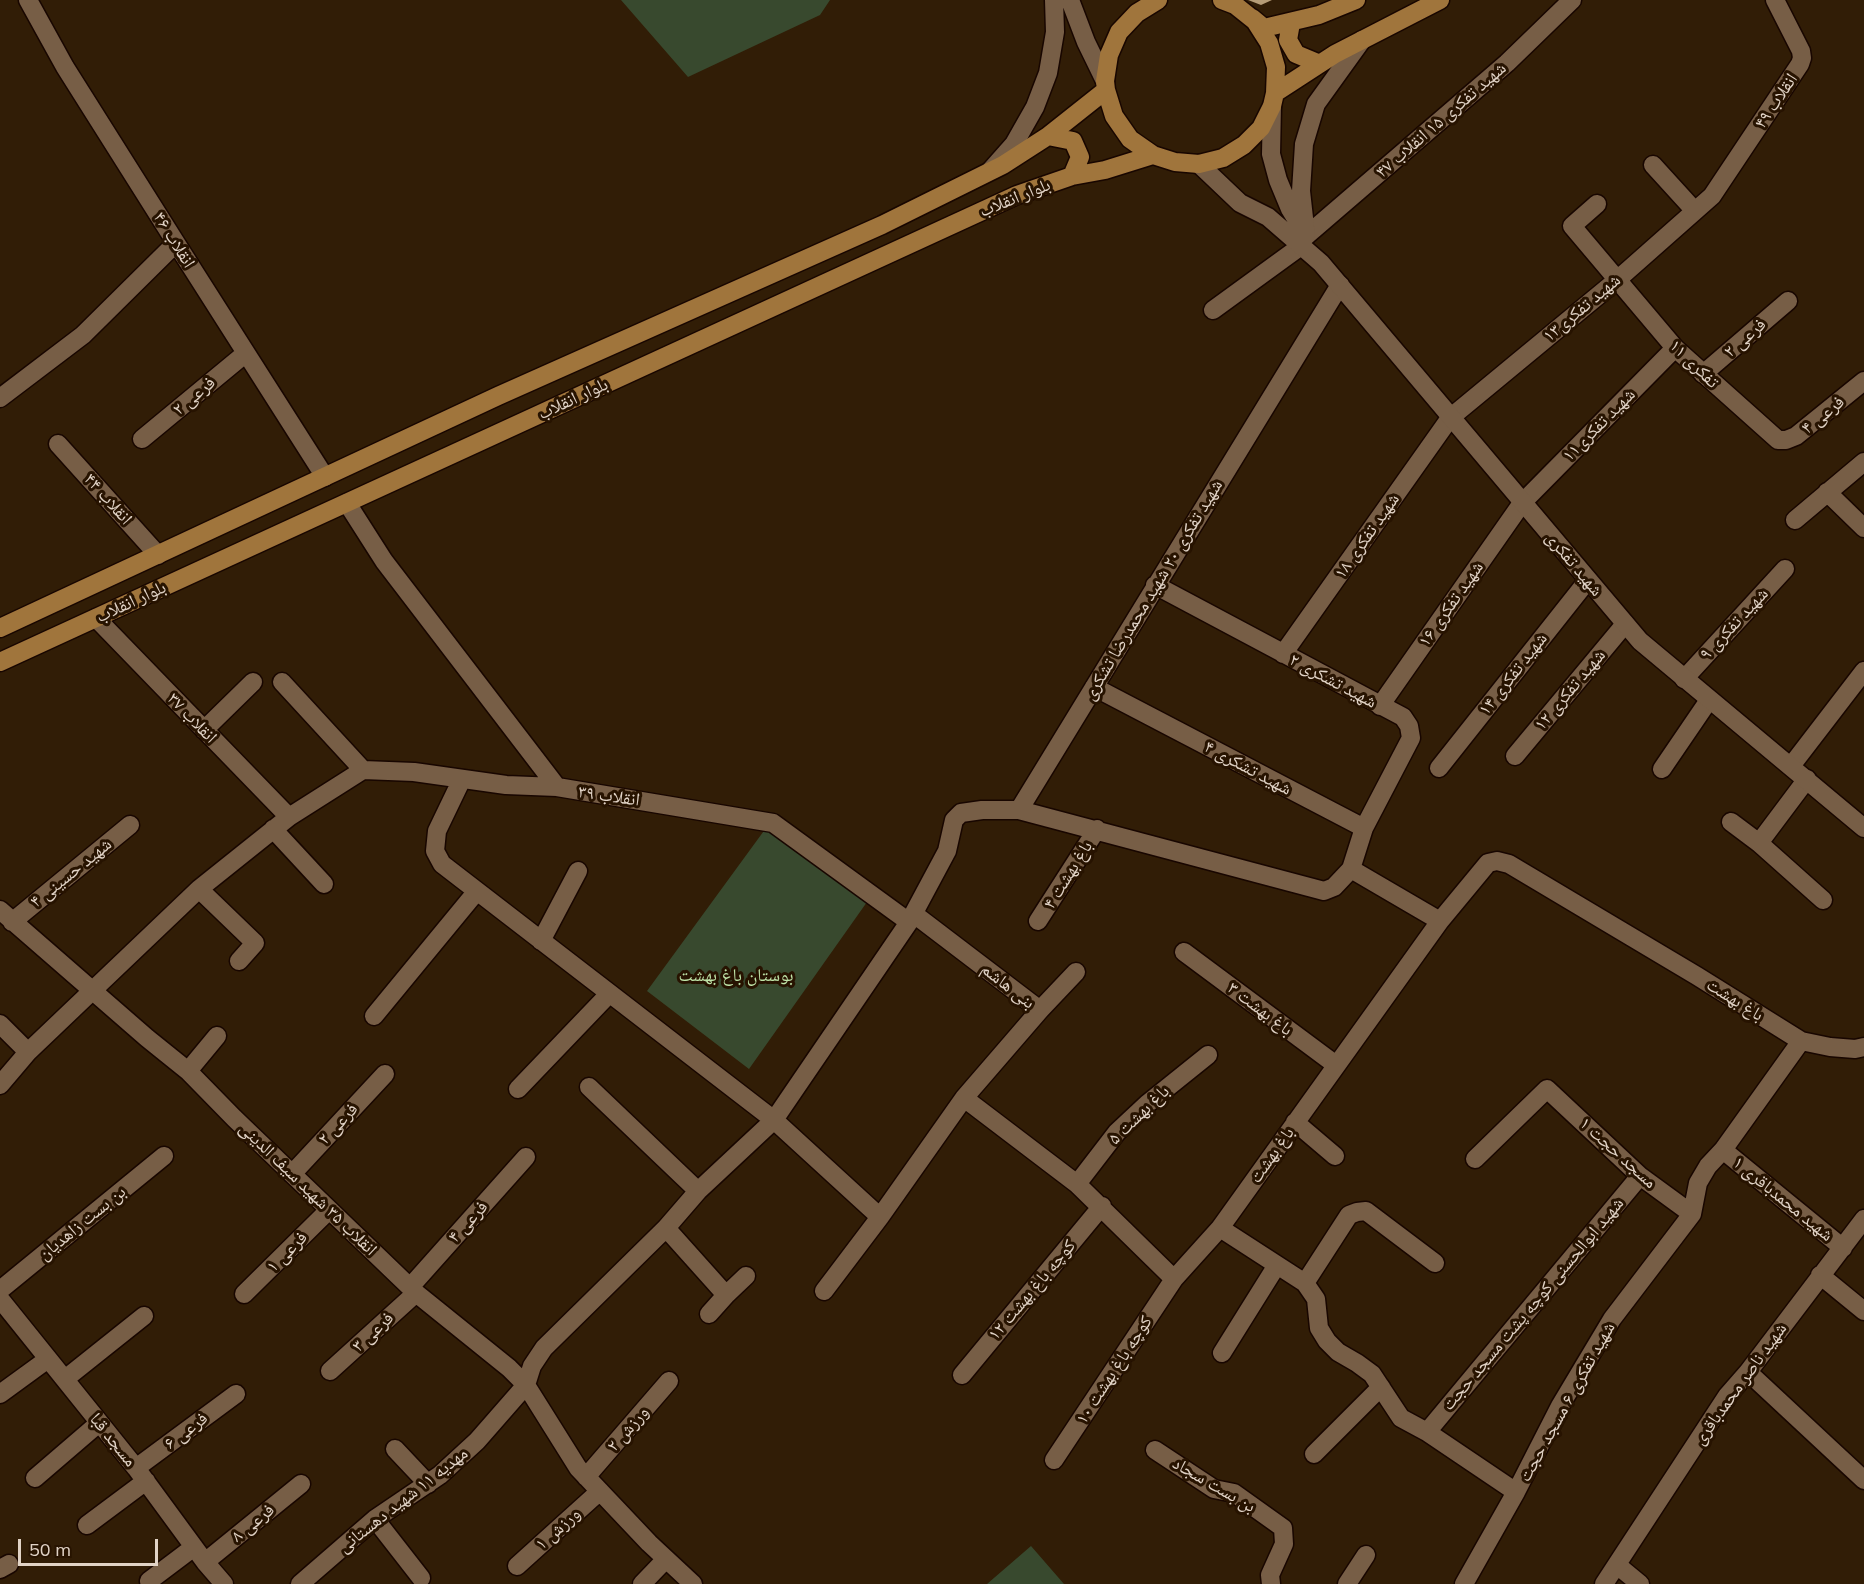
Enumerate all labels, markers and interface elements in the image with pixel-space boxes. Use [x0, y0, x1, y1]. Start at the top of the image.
street label: شهید تفکری ۱۵ انقلاب ۴۷ [1371, 57, 1511, 183]
street label: انقلاب ۴۹ [1750, 69, 1802, 133]
street label: بلوار انقلاب [976, 174, 1054, 222]
street label: انقلاب ۴۶ [148, 208, 200, 272]
street label: شهید تفکری۱۳ [1539, 269, 1625, 347]
street label: فرعی ۲ [1719, 314, 1771, 362]
street label: تفکری ۱۱ [1665, 335, 1723, 393]
street label: فرعی ۲ [168, 372, 220, 420]
street label: بلوار انقلاب [535, 373, 611, 425]
street label: شهید تفکری۱۱ [1558, 384, 1640, 466]
street label: فرعی ۴ [1797, 391, 1849, 439]
street label: انقلاب ۴۴ [79, 469, 137, 529]
street label: شهید تفکری ۲۰ شهید محمدرضا تشکری [1078, 476, 1228, 704]
street label: شهید تفکری ۱۸ [1330, 489, 1404, 583]
street label: شهید تفکری [1541, 527, 1607, 601]
street label: شهید تفکری ۱۶ [1414, 557, 1488, 651]
street label: بلوار انقلاب [93, 576, 169, 628]
street label: شهید تفکری ۹ [1695, 583, 1773, 665]
street label: شهید تفکری ۱۴ [1474, 628, 1552, 720]
street label: شهید تفکری ۱۲ [1530, 645, 1610, 735]
street label: شهید تشکری ۲ [1286, 649, 1380, 713]
street label: انقلاب ۳۷ [163, 688, 221, 748]
street label: شهید تشکری ۴ [1201, 736, 1295, 800]
street label: انقلاب ۳۹ [577, 781, 641, 811]
street label: شهید حسینی ۴ [26, 834, 116, 912]
street label: باغ بهشت ۴ [1039, 837, 1097, 913]
street label: بنی هاشم [977, 958, 1039, 1014]
park label: بوستان باغ بهشت [678, 965, 794, 987]
street label: باغ بهشت [1702, 974, 1768, 1026]
street label: باغ بهشت ۳ [1223, 977, 1297, 1041]
street label: باغ بهشت ۵ [1104, 1081, 1174, 1149]
street label: فرعی ۲ [313, 1099, 363, 1149]
street label: مسجد حجت ۱ [1575, 1113, 1661, 1193]
street label: انقلاب ۳۵ شهید سیف الدینی [235, 1118, 381, 1260]
street label: باغ بهشت [1245, 1123, 1299, 1187]
street label: شهید محمدباقری ۱ [1728, 1152, 1838, 1246]
street label: بن بست زاهدیان [34, 1181, 130, 1265]
street label: شهید ابوالحسنی کوچه پشت مسجد حجت [1437, 1193, 1629, 1415]
street label: فرعی ۴ [444, 1197, 492, 1247]
street label: فرعی ۱ [262, 1227, 312, 1277]
street label: کوچه باغ بهشت ۱۲ [984, 1235, 1080, 1345]
street label: فرعی ۳ [348, 1307, 398, 1357]
street label: کوچه باغ بهشت ۱۰ [1071, 1312, 1157, 1428]
street label: شهید تفکری ۶ مسجد حجت [1514, 1318, 1620, 1486]
street label: شهید ناصر محمدباقری [1688, 1319, 1792, 1449]
street label: ورزش ۲ [602, 1402, 654, 1456]
street label: فرعی ۶ [160, 1408, 212, 1454]
street label: مسجد قبا [85, 1409, 141, 1471]
street label: مهدیه ۱۱ شهید دهستانی [334, 1443, 472, 1557]
street label: بن بست سجاد [1169, 1453, 1259, 1517]
street label: فرعی ۸ [227, 1499, 279, 1547]
street label: ورزش ۱ [531, 1503, 585, 1555]
scale bar [21, 1527, 160, 1565]
text: 50 m [29, 1538, 71, 1561]

